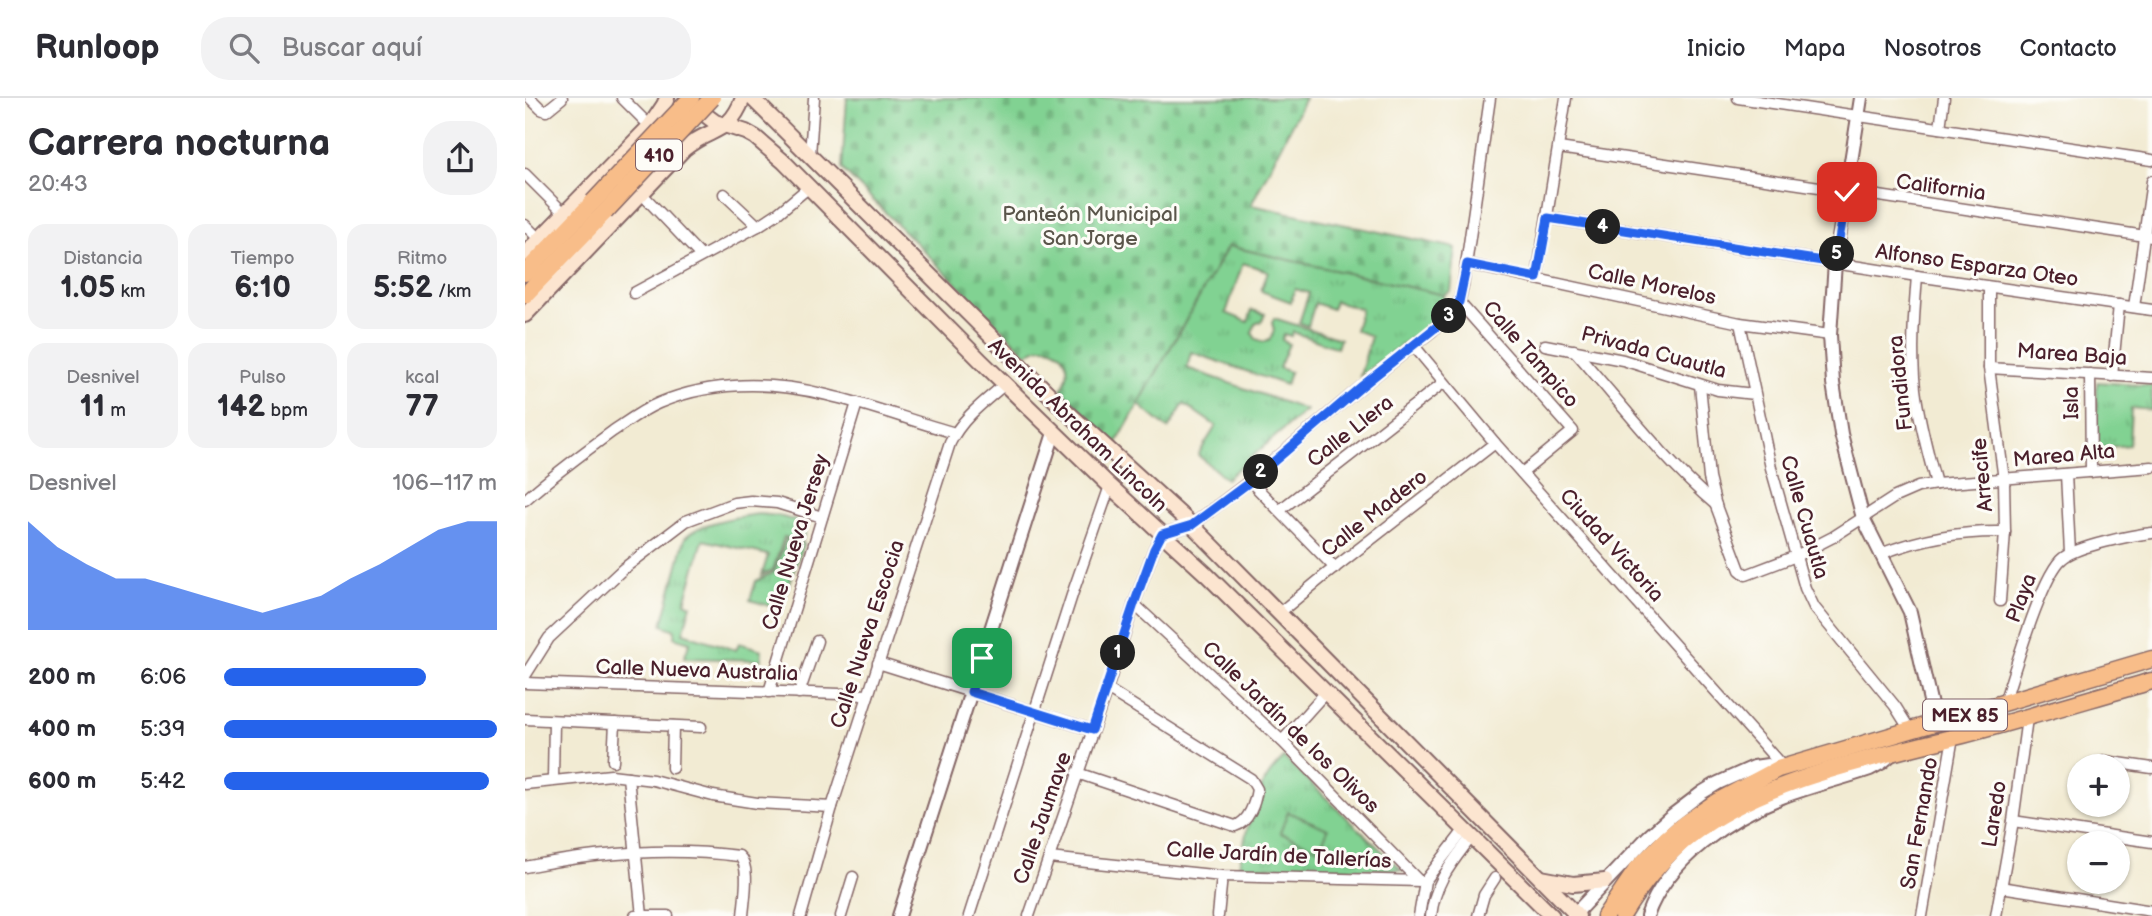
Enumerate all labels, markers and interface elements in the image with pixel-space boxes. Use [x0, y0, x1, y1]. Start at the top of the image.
search box [201, 17, 691, 80]
text: Runloop [35, 28, 159, 68]
icon: search [225, 29, 263, 67]
text: Buscar aquí [281, 33, 422, 64]
text: Inicio [1687, 34, 1746, 63]
text: Mapa [1784, 34, 1846, 63]
text: Nosotros [1884, 34, 1981, 63]
text: Contacto [2019, 34, 2117, 63]
text: Carrera nocturna [28, 121, 330, 166]
button: share [423, 121, 497, 195]
road number: 410 [636, 139, 682, 170]
pin [1817, 162, 1877, 222]
street label: California [1894, 169, 1987, 206]
text: 20:43 [28, 170, 88, 198]
icon: check [1828, 173, 1866, 211]
park label: Panteón Municipal San Jorge [1002, 202, 1178, 251]
pin: 4 [1585, 209, 1621, 244]
text: 4 [1597, 215, 1608, 238]
pin: 5 [1819, 236, 1855, 272]
street label: Alfonso Esparza Oteo [1874, 239, 2080, 292]
text: 5 [1831, 242, 1842, 265]
text: Distancia [63, 247, 143, 270]
text: Tiempo [231, 247, 294, 270]
text: Ritmo [397, 247, 447, 270]
street label: Calle Morelos [1585, 259, 1718, 310]
text: 1.05 [60, 270, 115, 306]
text: 6:10 [234, 270, 291, 306]
text: 5:52 [373, 270, 433, 306]
text: km [115, 280, 146, 303]
text: /km [433, 280, 471, 303]
street label: Calle Tampico [1477, 296, 1584, 413]
pin: 3 [1431, 298, 1467, 333]
text: 3 [1443, 304, 1454, 327]
street label: Privada Cuautla [1578, 321, 1729, 384]
street label: Avenida Abraham Lincoln [983, 333, 1173, 518]
street label: Fundidora [1883, 334, 1918, 432]
street label: Marea Baja [2016, 338, 2128, 371]
text: Desnivel [66, 366, 139, 389]
text: Pulso [239, 366, 286, 389]
text: kcal [405, 366, 439, 389]
street label: Isla [2059, 386, 2084, 420]
text: 11 [80, 389, 105, 425]
text: 142 [217, 389, 265, 425]
text: 77 [406, 389, 439, 425]
street label: Calle Llera [1302, 390, 1398, 473]
text: m [105, 399, 126, 422]
text: bpm [265, 399, 308, 422]
street label: Arrecife [1967, 437, 1998, 513]
street label: Marea Alta [2012, 439, 2116, 472]
street label: Calle Nueva Jersey [757, 451, 834, 633]
street label: Calle Cuautla [1775, 453, 1834, 582]
pin: 2 [1243, 454, 1279, 490]
text: 2 [1255, 460, 1266, 483]
street label: Calle Madero [1316, 464, 1432, 563]
text: Desnivel [28, 469, 117, 497]
text: 106–117 m [392, 469, 497, 497]
street label: Ciudad Victoria [1554, 484, 1669, 607]
street label: Calle Nueva Escocia [825, 537, 910, 732]
street label: Playa [2001, 570, 2042, 626]
pin [952, 628, 1012, 688]
pin: 1 [1101, 636, 1135, 670]
street label: Calle Jardín de los Olivos [1197, 636, 1385, 819]
icon: arrive [963, 639, 1001, 677]
text: 1 [1114, 641, 1122, 664]
street label: Calle Nueva Australia [595, 654, 799, 687]
text: 200 m [28, 663, 96, 691]
text: 6:06 [140, 663, 186, 691]
road number: MEX 85 [1923, 700, 2007, 730]
text: 400 m [28, 715, 96, 743]
text: 5:39 [140, 715, 185, 743]
street label: Calle Jaumave [1008, 749, 1077, 888]
map controls [2067, 754, 2130, 894]
button: + [2067, 754, 2130, 817]
street label: San Fernando [1896, 755, 1943, 891]
text: 600 m [28, 767, 96, 795]
text: 5:42 [140, 767, 185, 795]
street label: Laredo [1977, 779, 2012, 849]
button: − [2067, 831, 2130, 894]
street label: Calle Jardín de Tallerías [1166, 837, 1392, 874]

